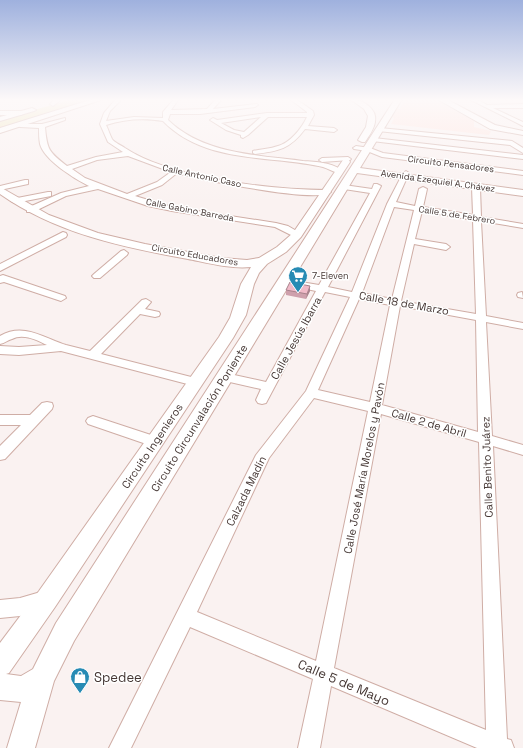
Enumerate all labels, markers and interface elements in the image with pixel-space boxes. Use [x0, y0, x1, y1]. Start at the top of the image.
street label: Circuito Pensadores [407, 153, 495, 175]
street label: Calle Antonio Caso [161, 162, 243, 190]
street label: Avenida Ezequiel A. Chávez [380, 167, 496, 195]
street label: Calle Gabino Barreda [145, 196, 235, 224]
street label: Calle 5 de Febrero [418, 203, 497, 227]
street label: Circuito Educadores [151, 241, 239, 269]
supermarket icon: 7-Eleven [287, 265, 309, 293]
place label: 7-Eleven [312, 270, 349, 282]
street label: Calle 18 de Marzo [358, 288, 450, 318]
street label: Calle Jesús Ibarra [267, 294, 325, 382]
street label: Circuito Circunvalación Poniente [148, 342, 250, 494]
street label: Calle José María Morelos y Pavón [340, 381, 388, 555]
street label: Circuito Ingenieros [118, 401, 186, 491]
street label: Calle 2 de Abril [390, 406, 468, 440]
street label: Calle Benito Juárez [478, 416, 496, 518]
street label: Calzada Madín [223, 454, 269, 528]
street label: Calle 5 de Mayo [295, 655, 392, 709]
shop icon: Spedee [69, 666, 91, 694]
place label: Spedee [94, 669, 142, 686]

